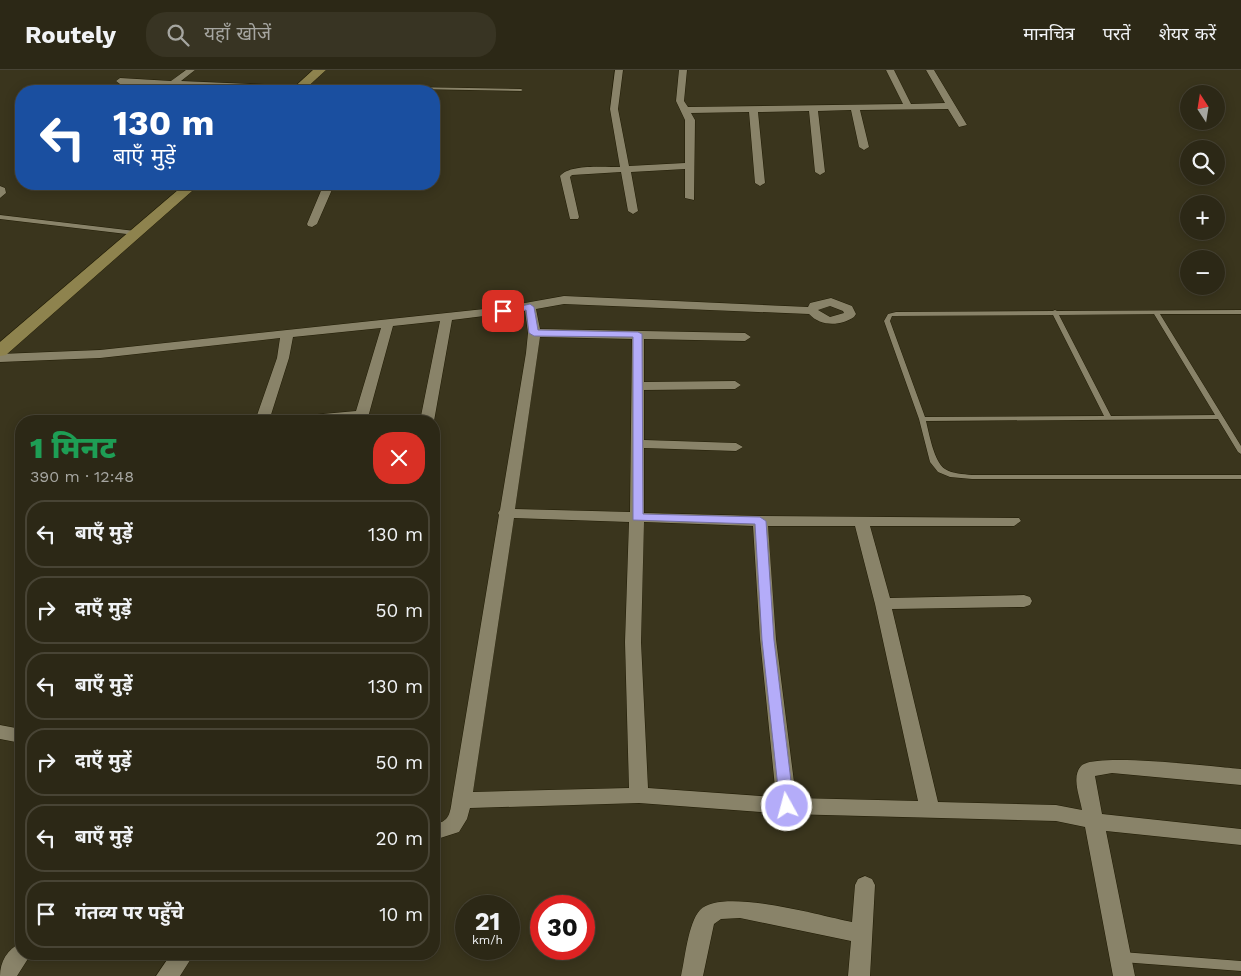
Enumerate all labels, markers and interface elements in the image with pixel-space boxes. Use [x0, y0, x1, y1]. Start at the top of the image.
search box [146, 12, 496, 57]
text: Routely [25, 21, 116, 49]
icon: search [164, 21, 192, 49]
text: यहाँ खोजें [204, 22, 271, 45]
text: मानचित्र [1023, 23, 1075, 44]
text: परतें [1103, 23, 1131, 44]
text: शेयर करें [1159, 23, 1216, 44]
north arrow [1180, 85, 1225, 130]
map controls [1180, 85, 1225, 295]
text: 130 m [113, 102, 214, 144]
icon: left [30, 105, 95, 170]
button: search [1180, 140, 1225, 185]
text: बाएँ मुड़ें [113, 144, 176, 169]
button: + [1180, 195, 1225, 240]
button: − [1180, 250, 1225, 295]
pin [482, 290, 524, 332]
icon: arrive [489, 297, 517, 325]
text: 1 मिनट [30, 430, 116, 465]
button: close [373, 432, 425, 484]
text: 390 m · 12:48 [30, 467, 134, 486]
icon: left [32, 520, 60, 548]
text: बाएँ मुड़ें [75, 521, 133, 544]
text: 130 m [368, 523, 423, 546]
icon: right [32, 596, 60, 624]
text: दाएँ मुड़ें [75, 597, 131, 620]
text: 50 m [376, 599, 423, 622]
icon: left [32, 672, 60, 700]
text: बाएँ मुड़ें [75, 673, 133, 696]
text: 130 m [368, 675, 423, 698]
icon: right [32, 748, 60, 776]
text: दाएँ मुड़ें [75, 749, 131, 772]
text: 50 m [376, 751, 423, 774]
position arrow [760, 779, 812, 831]
icon: left [32, 824, 60, 852]
text: बाएँ मुड़ें [75, 825, 133, 848]
text: 20 m [376, 827, 423, 850]
speed limit sign: 30 [530, 895, 595, 960]
icon: arrive [32, 900, 60, 928]
text: गंतव्य पर पहुँचे [75, 901, 184, 924]
text: 10 m [379, 903, 423, 926]
text: 21 [475, 907, 500, 936]
text: km/h [472, 933, 503, 947]

